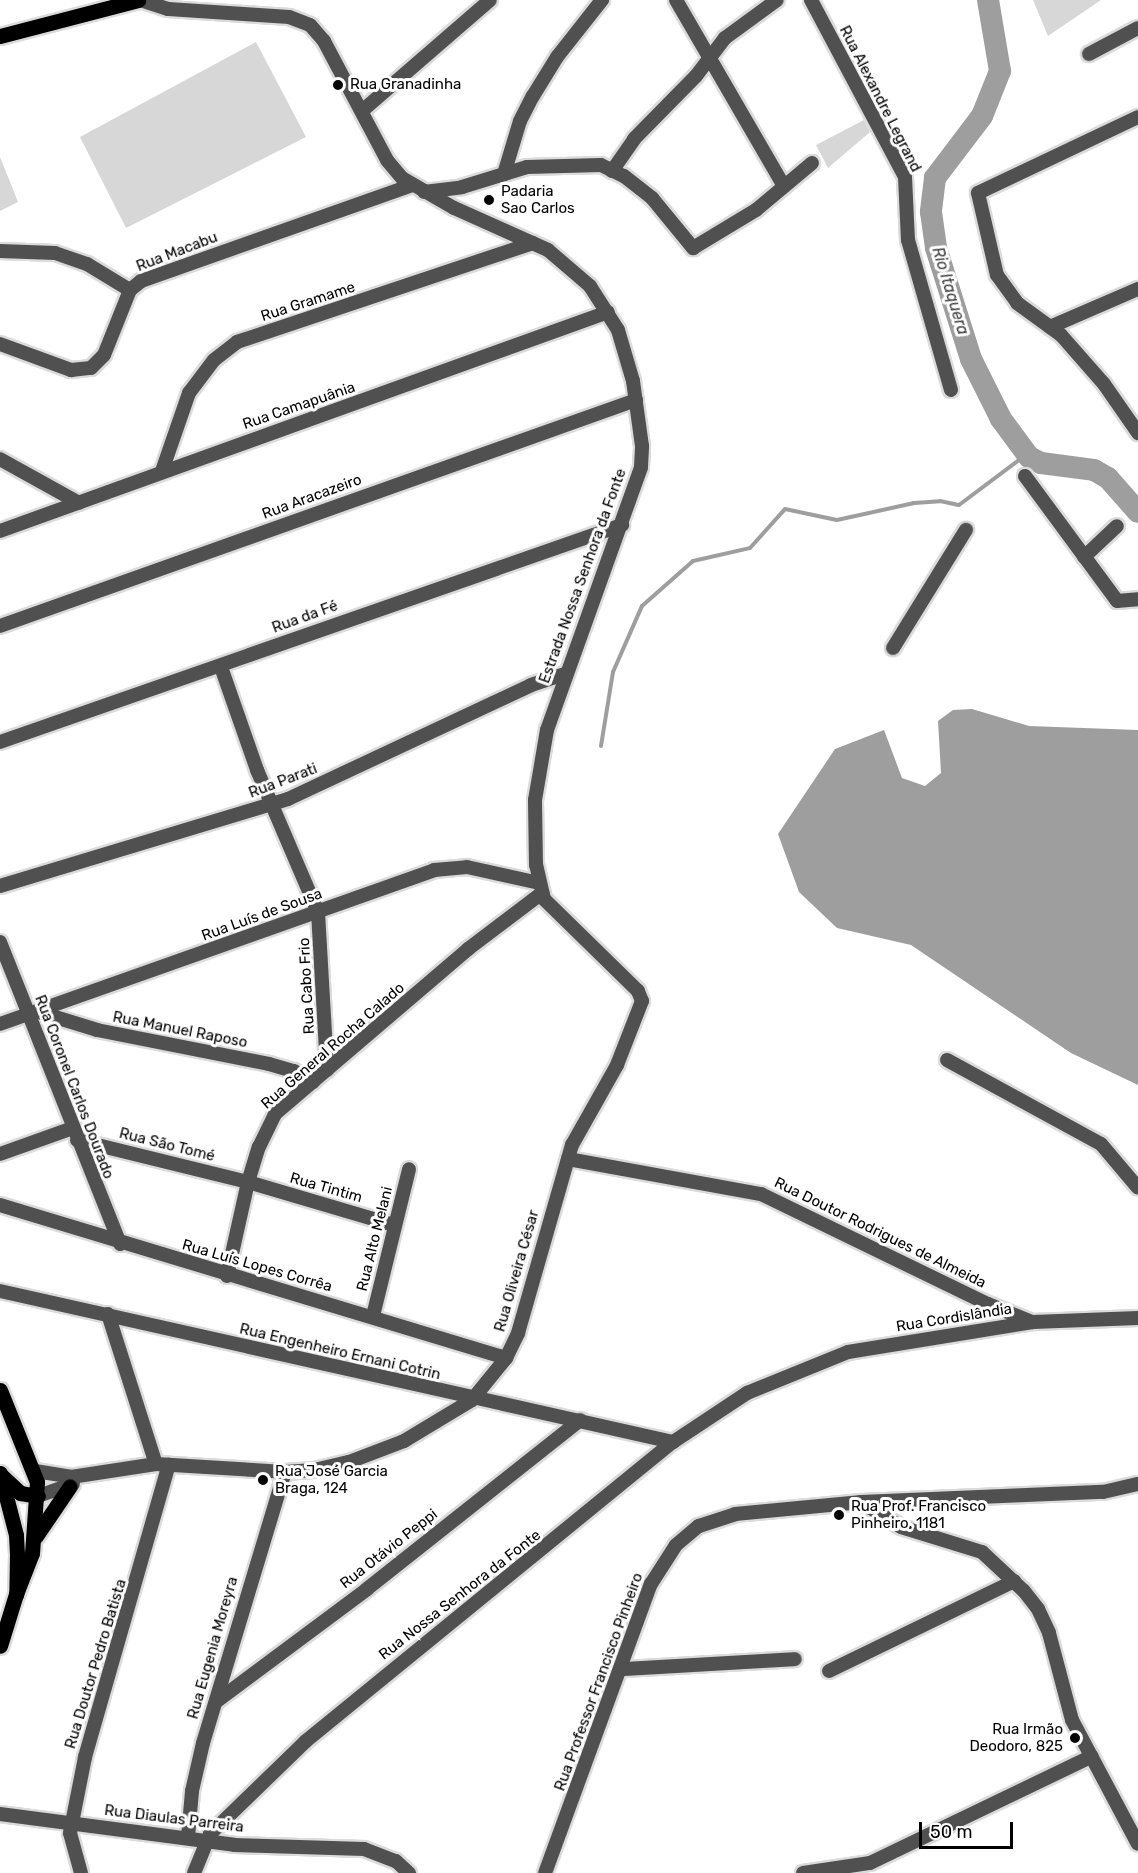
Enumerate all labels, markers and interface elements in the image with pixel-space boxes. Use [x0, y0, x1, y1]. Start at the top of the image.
street label: Rua Alexandre Legrand [835, 23, 925, 175]
place label: Rua Granadinha [350, 76, 461, 94]
marker: Rua Granadinha [331, 78, 345, 92]
place label: Padaria Sao Carlos [501, 182, 575, 217]
marker: Padaria Sao Carlos [482, 193, 496, 207]
street label: Rua Macabu [134, 228, 220, 276]
water label: Rio Itaquera [928, 245, 972, 337]
street label: Rua Gramame [259, 278, 357, 326]
street label: Rua Camapuânia [240, 378, 358, 434]
street label: Estrada Nossa Senhora da Fonte [536, 466, 630, 686]
street label: Rua Aracazeiro [260, 471, 364, 523]
street label: Rua da Fé [270, 597, 340, 637]
street label: Rua Parati [246, 760, 320, 802]
street label: Rua Luís de Sousa [199, 885, 325, 945]
street label: Rua Cabo Frio [295, 937, 319, 1035]
street label: Rua General Rocha Calado [258, 979, 408, 1113]
street label: Rua Coronel Carlos Dourado [31, 993, 117, 1181]
street label: Rua Manuel Raposo [111, 1008, 249, 1052]
street label: Rua São Tomé [117, 1124, 217, 1166]
street label: Rua Tintim [288, 1169, 364, 1207]
street label: Rua Doutor Rodrigues de Almeida [771, 1174, 989, 1292]
street label: Rua Alto Melani [353, 1185, 397, 1293]
street label: Rua Oliveira César [491, 1208, 543, 1334]
street label: Rua Luís Lopes Corrêa [180, 1236, 334, 1296]
street label: Rua Cordislândia [895, 1300, 1013, 1336]
street label: Rua Engenheiro Ernani Cotrin [238, 1320, 442, 1384]
place label: Rua José Garcia Braga, 124 [275, 1462, 388, 1497]
marker: Rua José Garcia Braga, 124 [256, 1473, 270, 1487]
place label: Rua Prof. Francisco Pinheiro, 1181 [851, 1497, 986, 1532]
street label: Rua Otávio Peppi [337, 1505, 441, 1593]
marker: Rua Prof. Francisco Pinheiro, 1181 [832, 1508, 846, 1522]
street label: Rua Nossa Senhora da Fonte [375, 1526, 545, 1664]
street label: Rua Professor Francisco Pinheiro [551, 1570, 647, 1794]
street label: Rua Eugenia Moreyra [184, 1575, 242, 1721]
street label: Rua Doutor Pedro Batista [62, 1577, 130, 1751]
place label: Rua Irmão Deodoro, 825 [969, 1720, 1063, 1755]
marker: Rua Irmão Deodoro, 825 [1068, 1731, 1082, 1745]
street label: Rua Diaulas Parreira [103, 1802, 245, 1836]
scale bar [922, 1810, 1016, 1848]
text: 50 m [930, 1821, 973, 1843]

